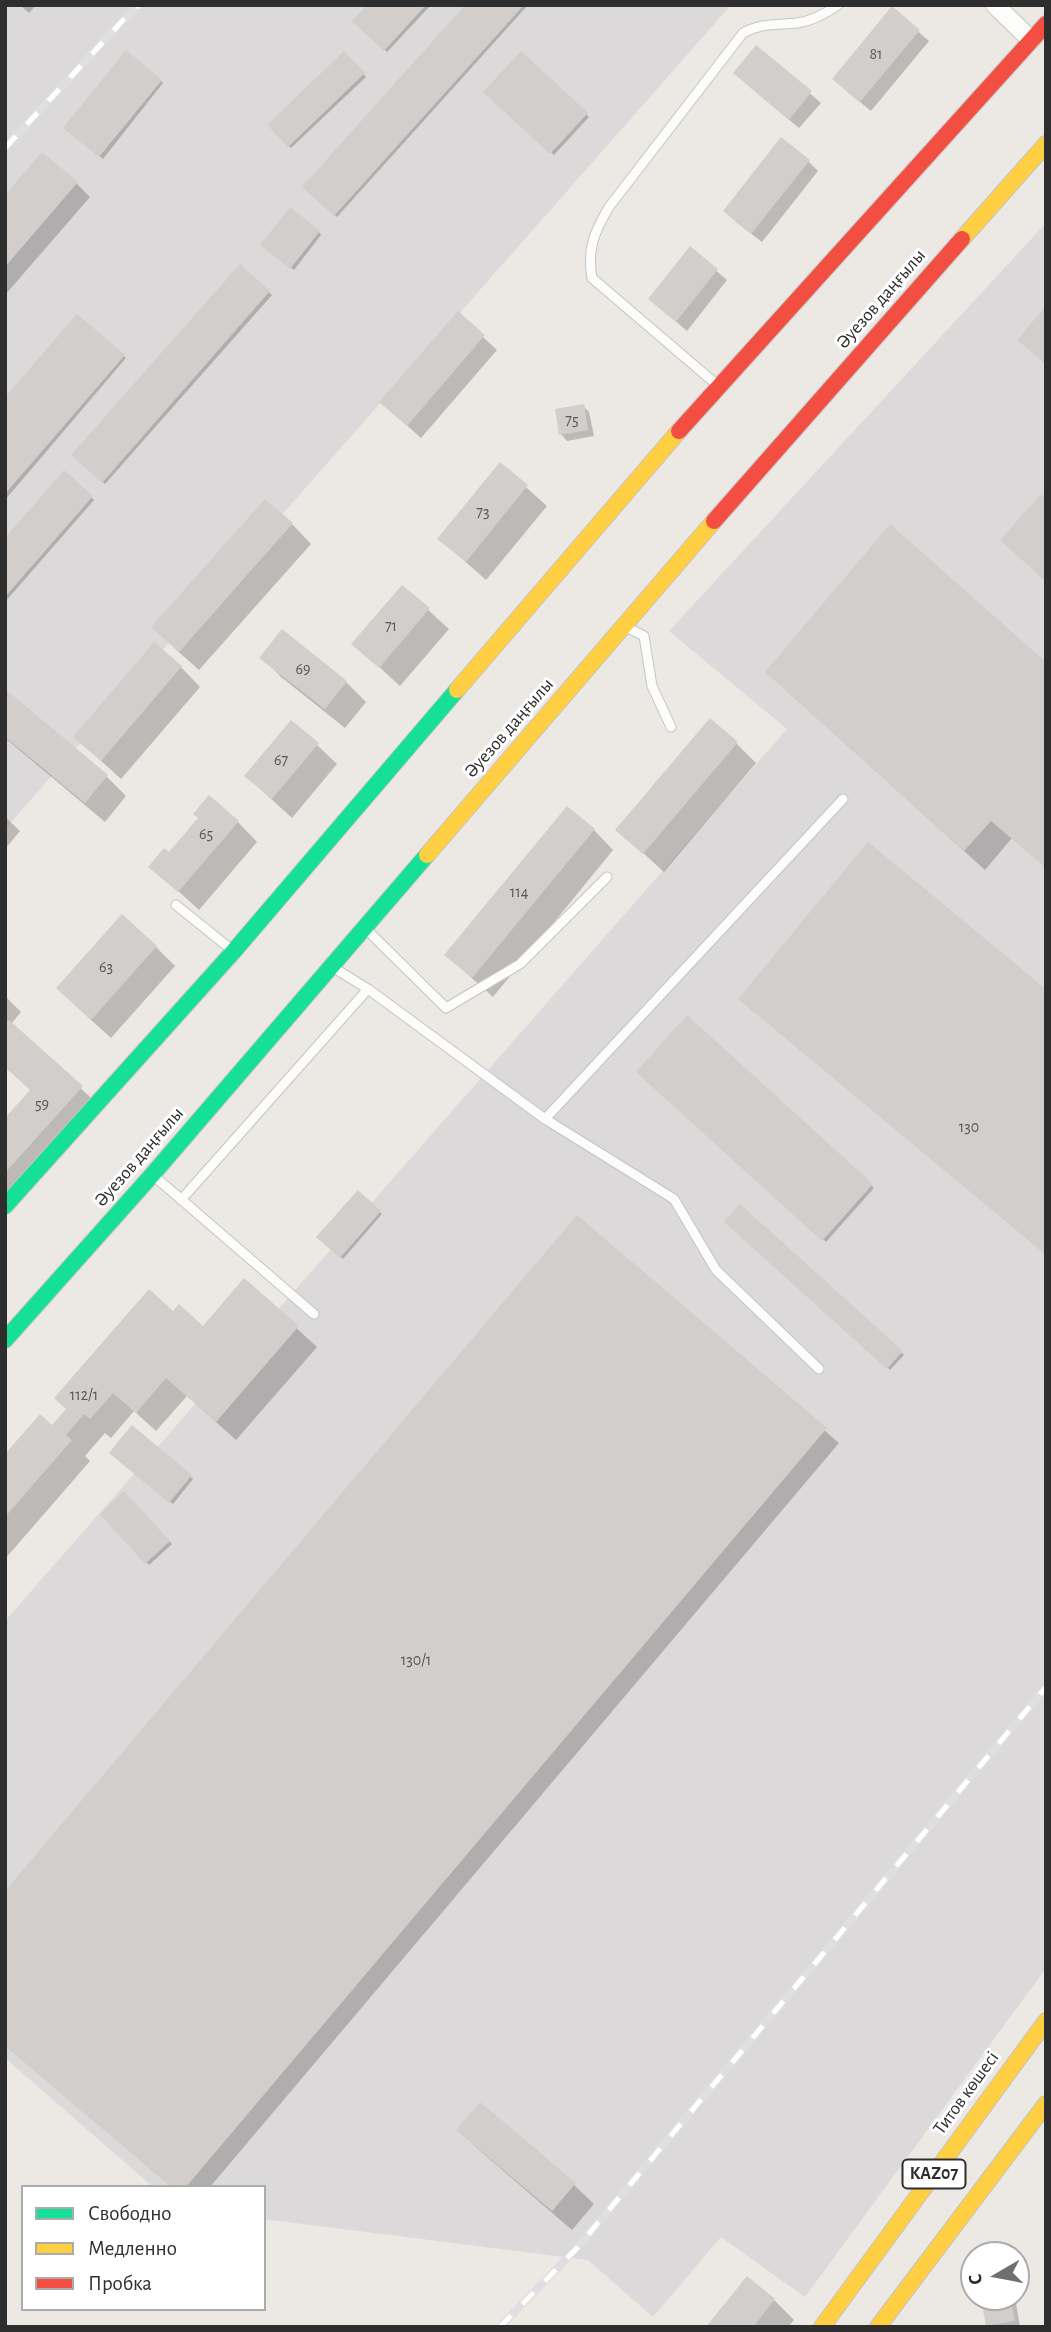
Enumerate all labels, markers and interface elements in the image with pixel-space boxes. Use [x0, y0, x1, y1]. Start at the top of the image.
house number: 81 [869, 44, 883, 64]
street label: Әуезов даңғылы [832, 245, 930, 353]
house number: 75 [565, 410, 579, 430]
house number: 73 [476, 502, 490, 522]
house number: 71 [385, 616, 397, 636]
house number: 69 [295, 659, 311, 679]
street label: Әуезов даңғылы [460, 674, 558, 782]
house number: 67 [274, 750, 288, 770]
house number: 65 [199, 824, 213, 844]
house number: 114 [510, 882, 528, 902]
house number: 63 [99, 957, 113, 977]
house number: 59 [35, 1094, 49, 1114]
street label: Әуезов даңғылы [90, 1103, 188, 1211]
house number: 130 [959, 1117, 979, 1137]
house number: 112/1 [70, 1385, 98, 1405]
house number: 130/1 [401, 1650, 431, 1670]
street label: Титов көшесі [928, 2047, 1004, 2139]
road number: KAZ07 [902, 2160, 965, 2188]
legend [21, 2185, 266, 2311]
text: Свободно [88, 2203, 172, 2224]
text: Медленно [88, 2238, 177, 2259]
north arrow [960, 2241, 1030, 2311]
text: Пробка [88, 2273, 152, 2294]
text: С [966, 2273, 986, 2286]

